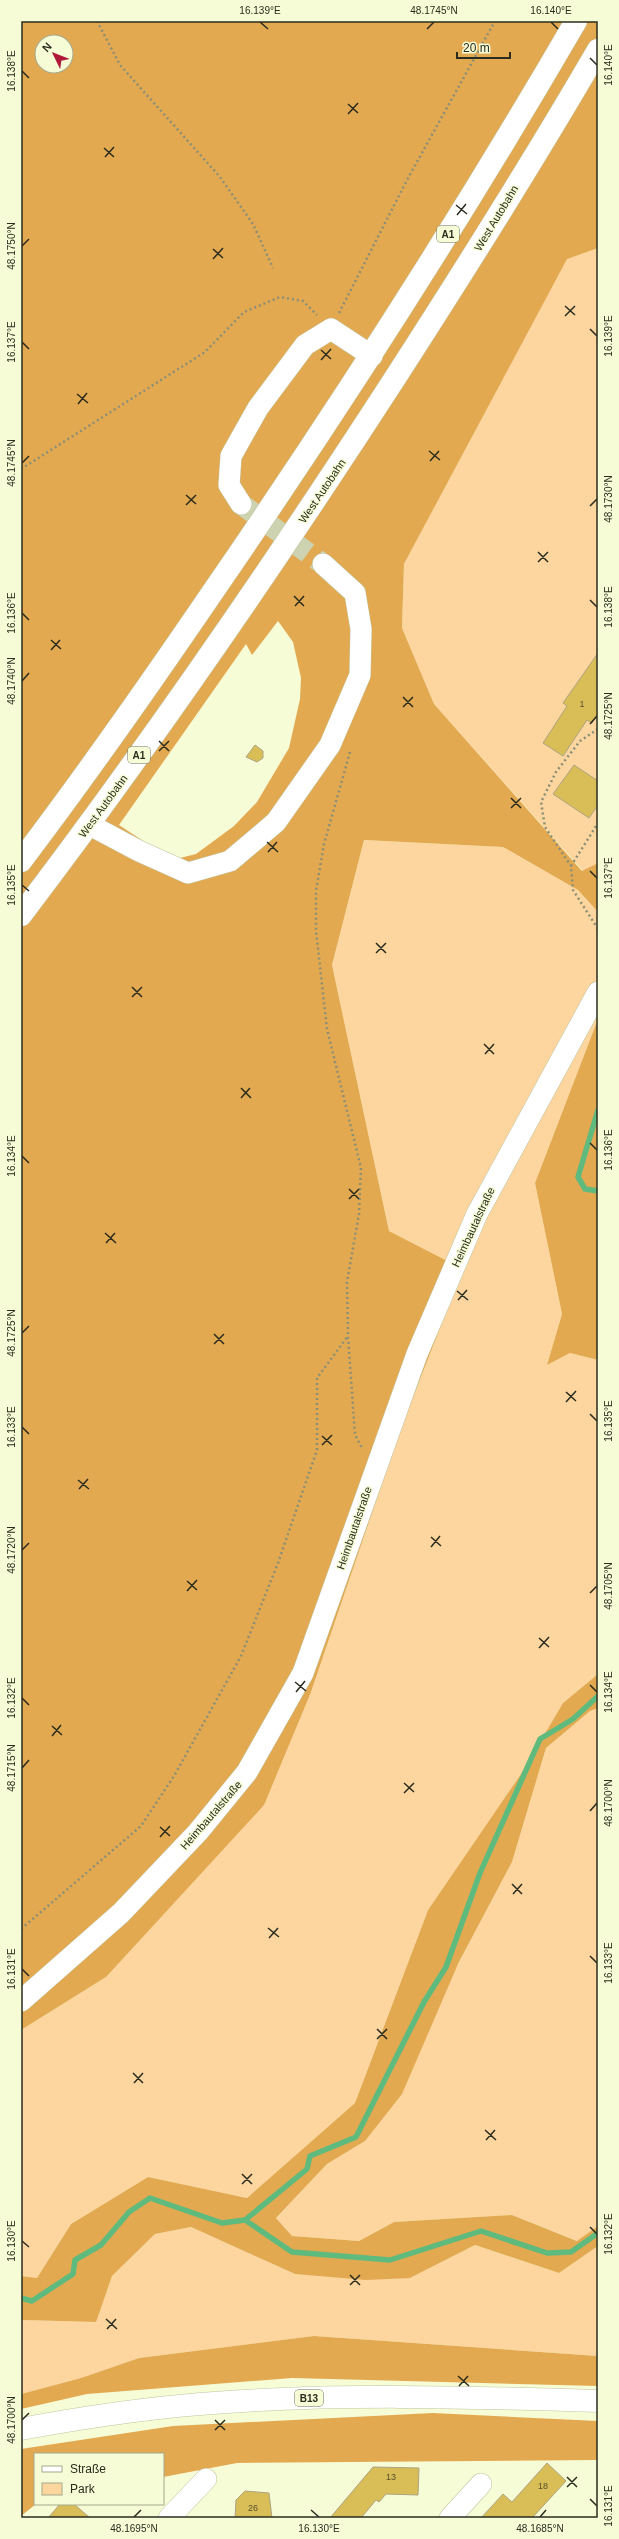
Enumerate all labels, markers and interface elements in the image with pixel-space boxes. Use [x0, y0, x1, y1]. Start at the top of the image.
text: 16.139°E [239, 5, 281, 16]
text: 48.1745°N [410, 5, 458, 16]
text: 16.140°E [530, 5, 572, 16]
north arrow [34, 34, 74, 74]
scale bar [457, 34, 510, 60]
text: N [40, 40, 54, 54]
text: 20 m [463, 41, 490, 55]
text: 16.140°E [603, 44, 614, 86]
text: 16.138°E [6, 50, 17, 92]
street label: West Autobahn [472, 183, 520, 253]
text: 48.1750°N [6, 222, 17, 270]
road number: A1 [437, 226, 459, 242]
text: 16.139°E [603, 315, 614, 357]
text: 16.137°E [6, 321, 17, 363]
text: 48.1745°N [6, 439, 17, 487]
street label: West Autobahn [296, 457, 348, 525]
text: 48.1730°N [603, 475, 614, 523]
text: 16.138°E [603, 586, 614, 628]
text: 16.136°E [6, 592, 17, 634]
text: 48.1740°N [6, 657, 17, 705]
text: 48.1725°N [603, 692, 614, 740]
house number: 1 [579, 699, 585, 709]
road number: A1 [128, 747, 150, 763]
street label: West Autobahn [76, 772, 130, 840]
text: 16.137°E [603, 857, 614, 899]
text: 16.135°E [6, 864, 17, 906]
text: 16.136°E [603, 1129, 614, 1171]
text: 16.134°E [6, 1135, 17, 1177]
street label: Heimbautalstraße [449, 1185, 497, 1269]
text: 48.1725°N [6, 1309, 17, 1357]
text: 16.135°E [603, 1400, 614, 1442]
text: 16.133°E [6, 1406, 17, 1448]
street label: Heimbautalstraße [334, 1485, 374, 1571]
text: 48.1720°N [6, 1526, 17, 1574]
text: 48.1705°N [603, 1562, 614, 1610]
text: 16.134°E [603, 1671, 614, 1713]
text: 16.132°E [6, 1677, 17, 1719]
text: 48.1715°N [6, 1744, 17, 1792]
street label: Heimbautalstraße [178, 1778, 244, 1852]
text: 48.1700°N [603, 1779, 614, 1827]
text: 16.133°E [603, 1942, 614, 1984]
text: 16.131°E [6, 1948, 17, 1990]
text: 16.132°E [603, 2213, 614, 2255]
text: 16.130°E [6, 2220, 17, 2262]
road number: B13 [295, 2390, 323, 2406]
text: 48.1700°N [6, 2396, 17, 2444]
legend [34, 2453, 164, 2505]
text: Straße [70, 2462, 106, 2476]
house number: 13 [386, 2472, 396, 2482]
house number: 18 [538, 2481, 548, 2491]
text: Park [70, 2482, 96, 2496]
text: 16.131°E [603, 2485, 614, 2527]
house number: 26 [248, 2503, 258, 2513]
text: 48.1695°N [110, 2523, 158, 2534]
text: 16.130°E [298, 2523, 340, 2534]
text: 48.1685°N [516, 2523, 564, 2534]

